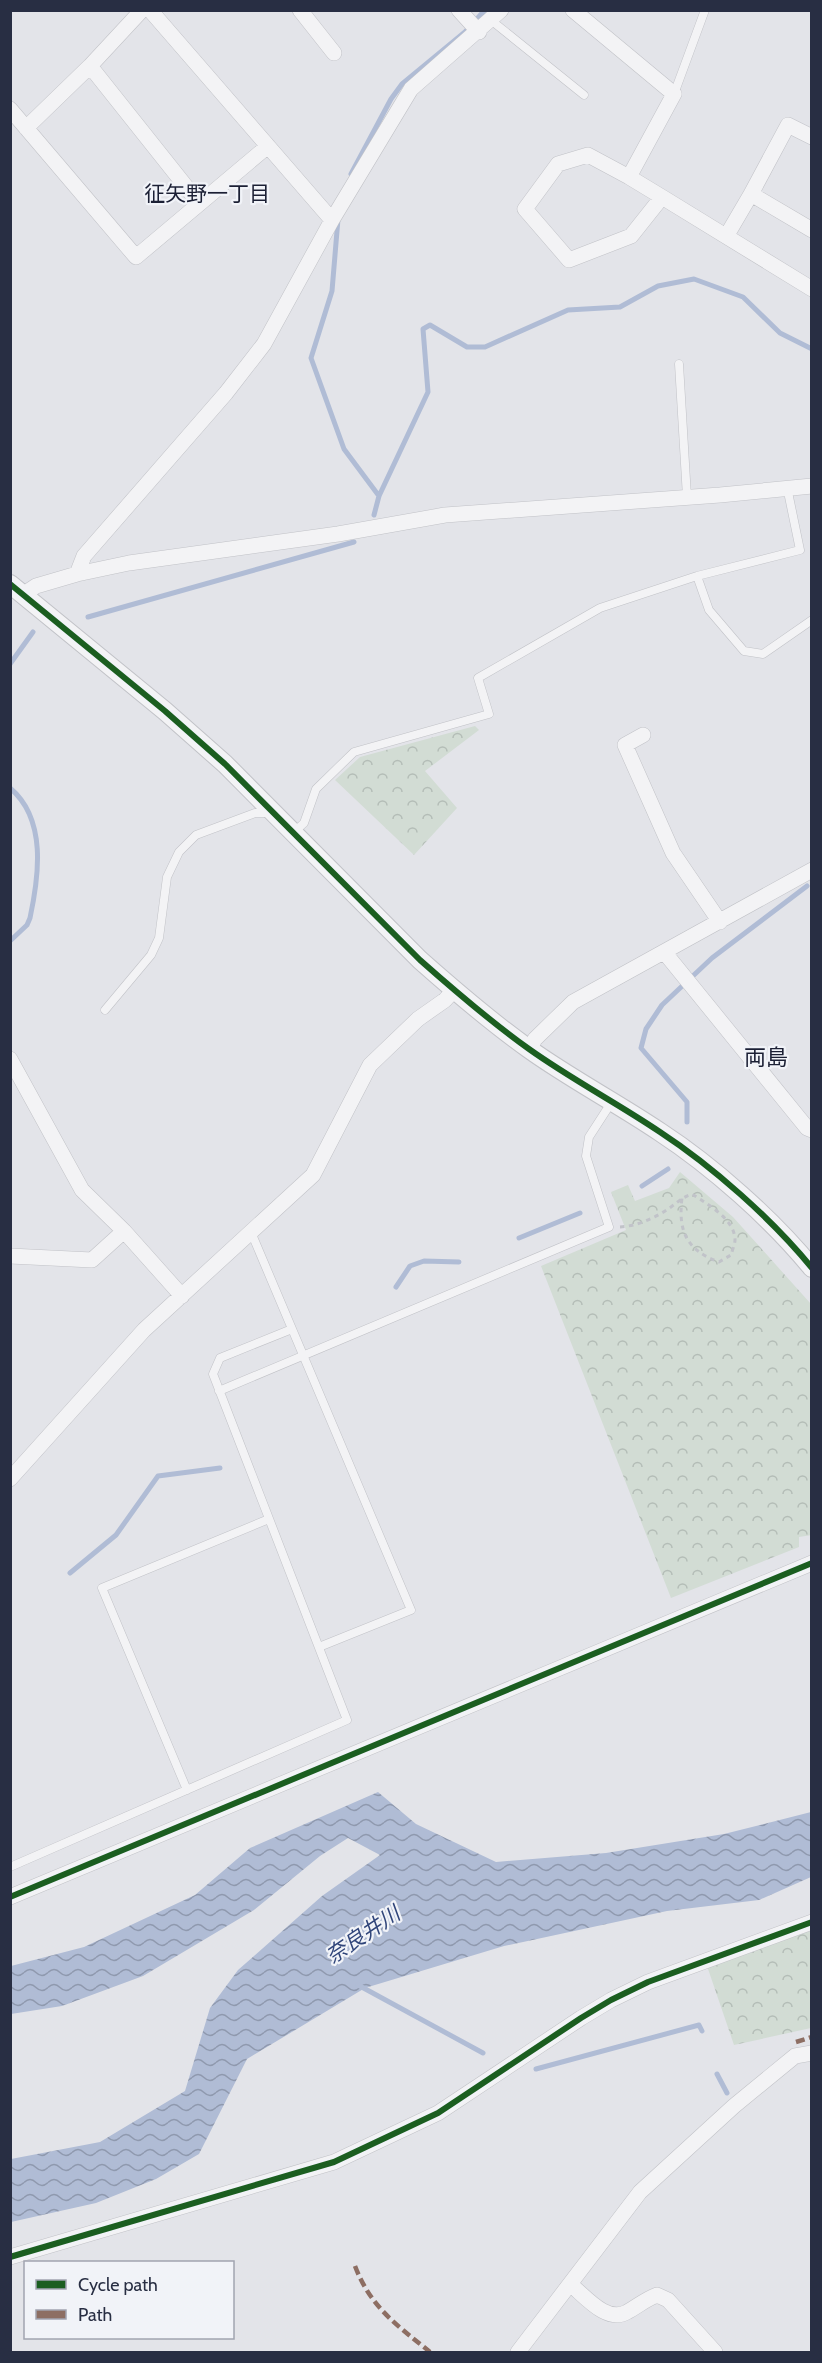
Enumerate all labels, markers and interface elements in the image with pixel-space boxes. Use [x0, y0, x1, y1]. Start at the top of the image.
district label: 征矢野一丁目 [144, 181, 270, 206]
district label: 両島 [744, 1044, 788, 1071]
water label: 奈良井川 [321, 1900, 406, 1968]
legend [24, 2261, 234, 2339]
text: Cycle path [78, 2274, 158, 2296]
text: Path [78, 2304, 112, 2326]

